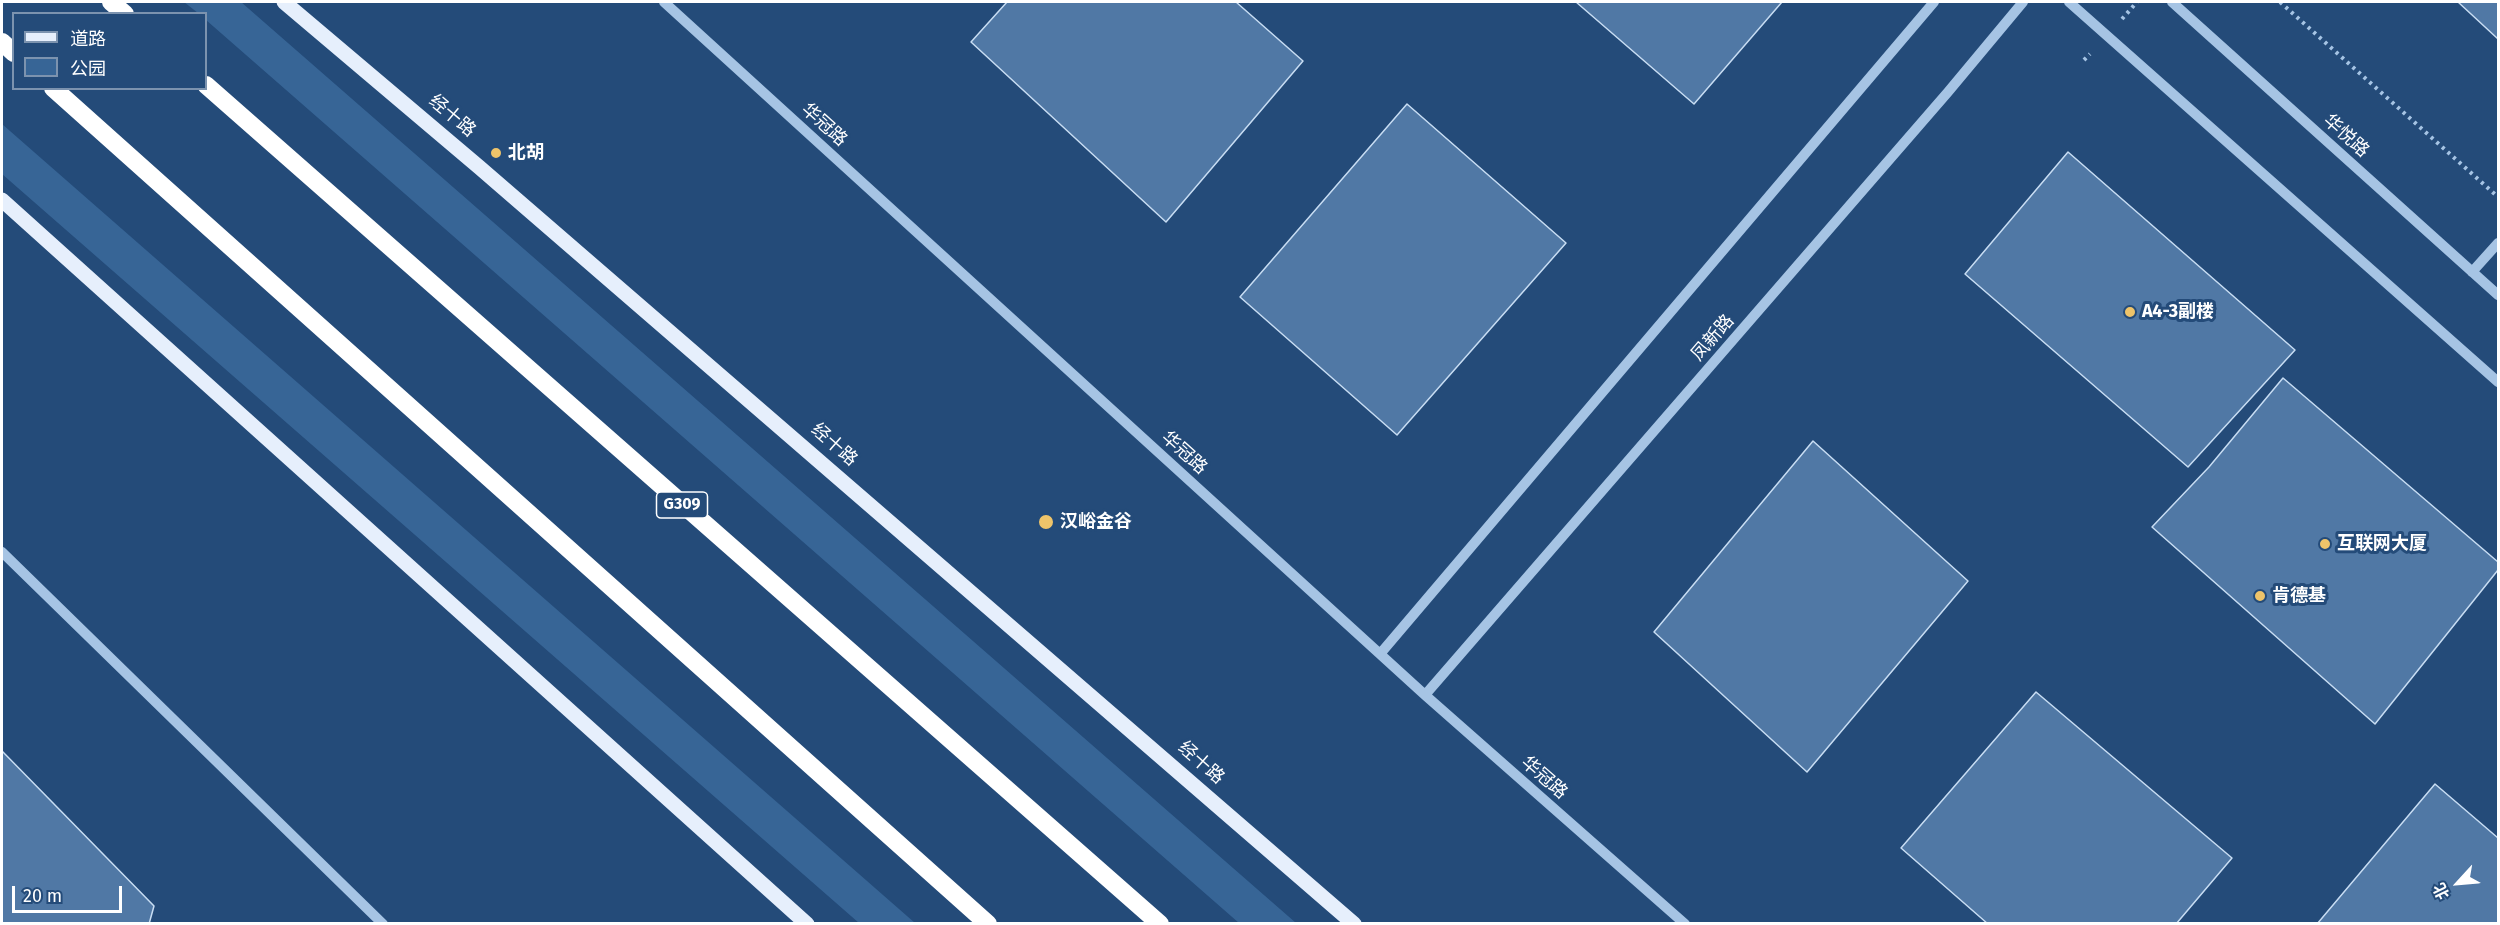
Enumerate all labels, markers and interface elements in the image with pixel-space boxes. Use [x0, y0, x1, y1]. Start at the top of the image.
legend [12, 12, 207, 90]
text: 道路 [70, 28, 106, 50]
text: 公园 [70, 58, 106, 80]
street label: 经十路 [424, 90, 480, 142]
street label: 华冠路 [797, 99, 851, 151]
street label: 华悦路 [2319, 110, 2373, 162]
place label: 北胡 [508, 142, 544, 164]
marker: 北胡 [489, 146, 503, 160]
place label: A4-3副楼 [2142, 301, 2214, 323]
marker: A4-3副楼 [2123, 305, 2137, 319]
street label: 凤新路 [1687, 311, 1739, 365]
street label: 经十路 [807, 419, 861, 471]
street label: 华冠路 [1157, 427, 1211, 479]
road number: G309 [656, 492, 708, 518]
place label: 汉峪金谷 [1060, 511, 1132, 533]
marker: 汉峪金谷 [1037, 513, 1055, 531]
place label: 互联网大厦 [2337, 533, 2427, 555]
marker: 互联网大厦 [2318, 537, 2332, 551]
place label: 肯德基 [2272, 585, 2326, 607]
marker: 肯德基 [2253, 589, 2267, 603]
street label: 经十路 [1174, 737, 1228, 789]
street label: 华冠路 [1517, 752, 1571, 804]
north arrow [2428, 853, 2488, 913]
scale bar [15, 874, 124, 912]
text: 北 [2429, 880, 2453, 902]
text: 20 m [23, 885, 62, 907]

